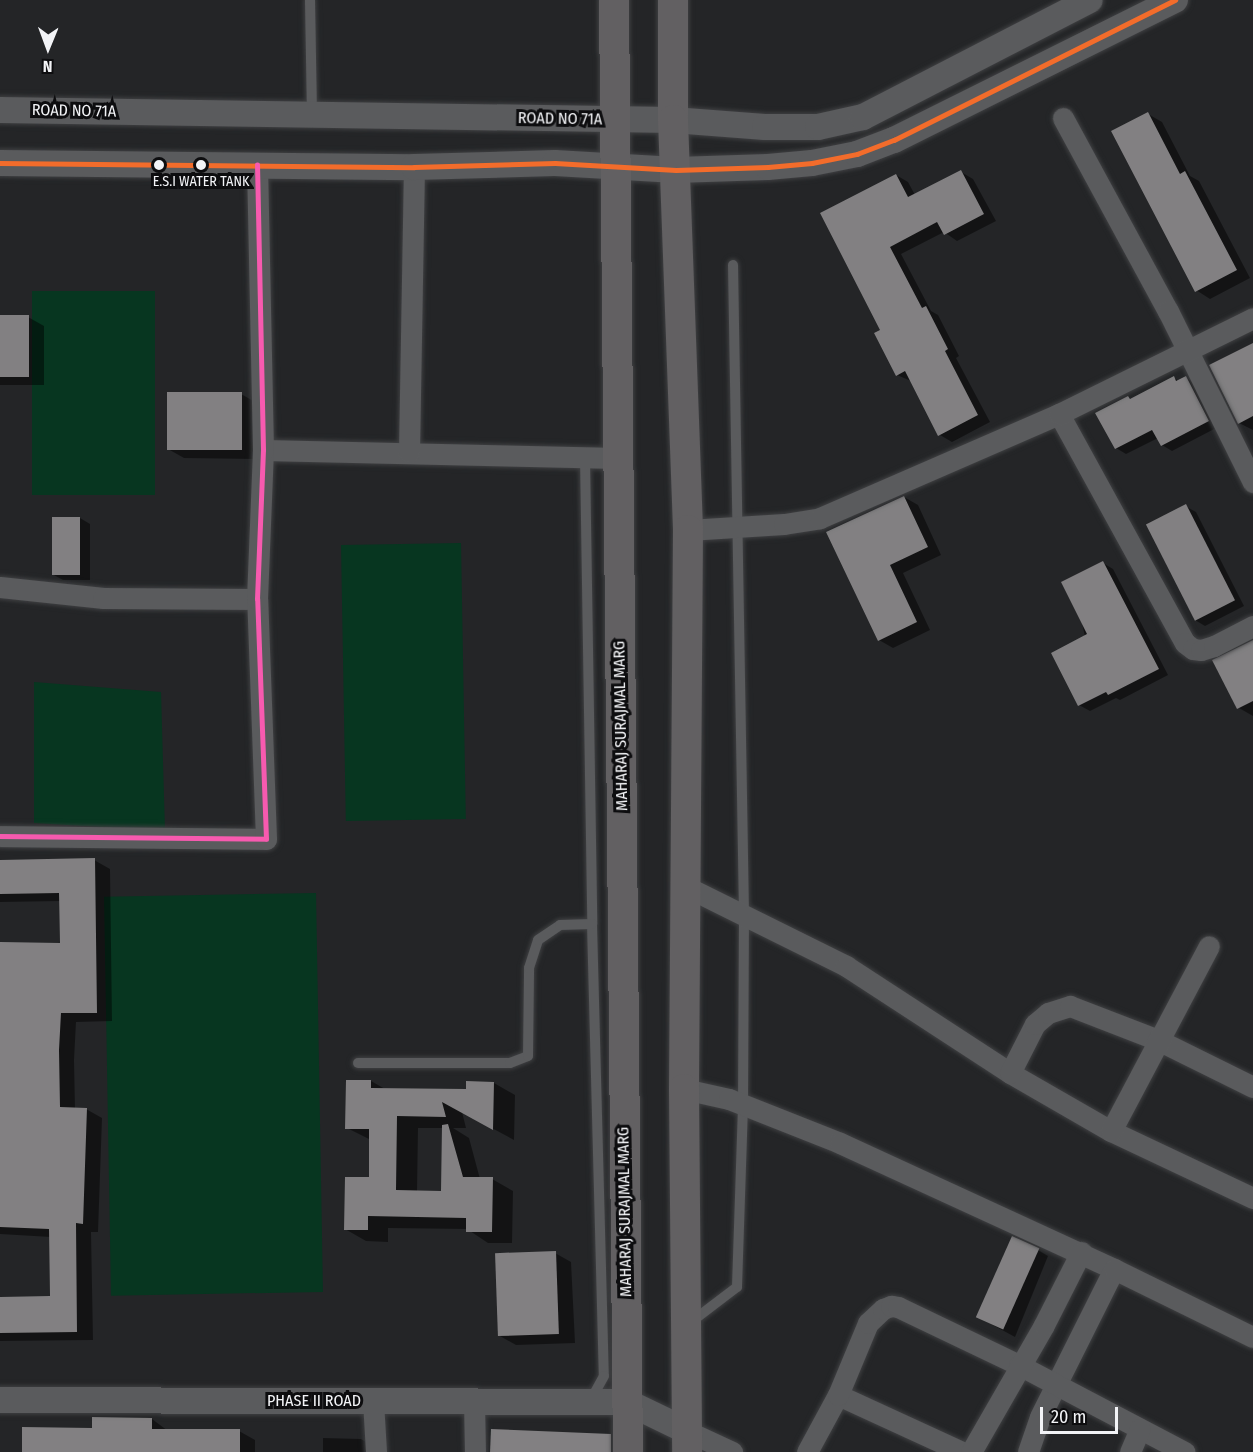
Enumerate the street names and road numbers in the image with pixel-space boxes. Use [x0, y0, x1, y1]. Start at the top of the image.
street label: ROAD NO 71A [32, 101, 116, 121]
street label: ROAD NO 71A [518, 109, 602, 129]
street label: MAHARAJ SURAJMAL MARG [610, 641, 632, 811]
street label: MAHARAJ SURAJMAL MARG [614, 1127, 636, 1297]
street label: PHASE II ROAD [267, 1391, 361, 1411]

